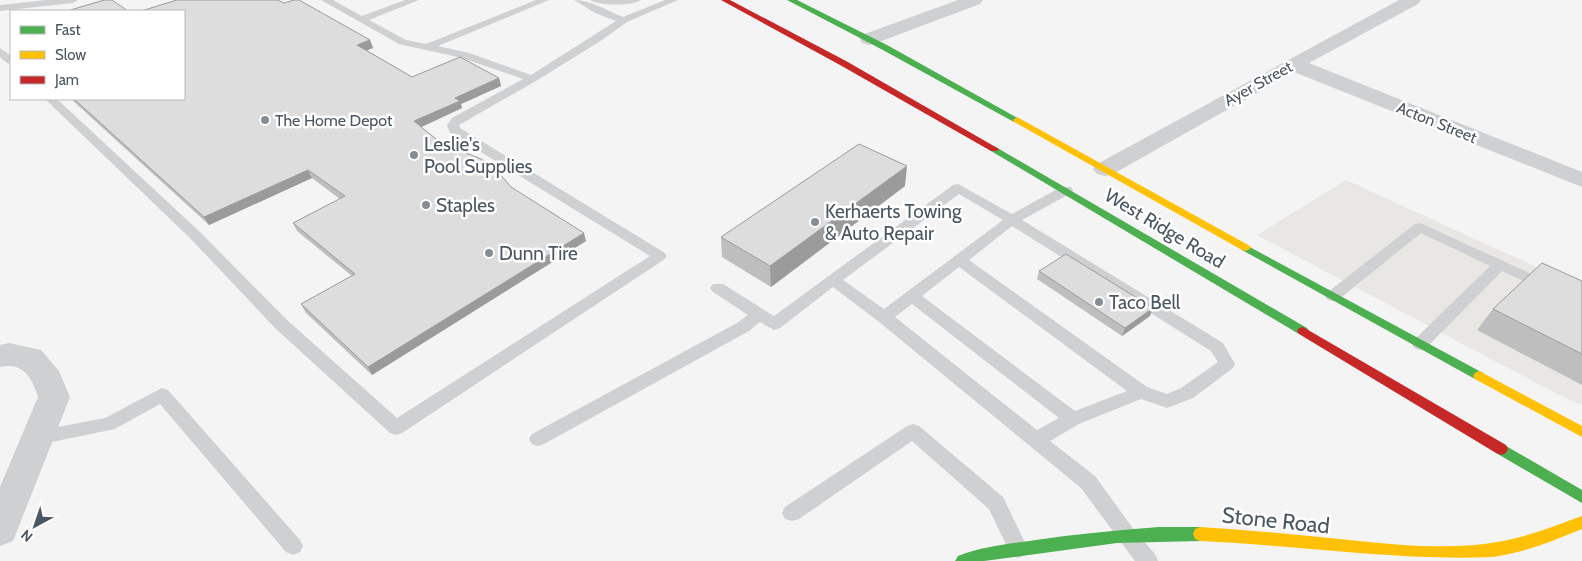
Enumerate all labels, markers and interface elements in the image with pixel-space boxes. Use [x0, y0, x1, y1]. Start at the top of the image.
legend [10, 10, 185, 100]
text: Fast [55, 21, 80, 39]
text: Slow [55, 46, 86, 64]
street label: Ayer Street [1221, 57, 1296, 110]
text: Jam [54, 71, 79, 89]
street label: Acton Street [1394, 98, 1480, 147]
place label: The Home Depot [275, 111, 393, 130]
marker: The Home Depot [259, 114, 271, 126]
place label: Leslie's Pool Supplies [424, 133, 533, 178]
marker: Leslie's Pool Supplies [408, 149, 420, 161]
street label: West Ridge Road [1100, 184, 1229, 273]
place label: Staples [436, 194, 495, 217]
marker: Staples [420, 199, 432, 211]
place label: Kerhaerts Towing & Auto Repair [825, 200, 962, 245]
marker: Kerhaerts Towing & Auto Repair [809, 216, 821, 228]
place label: Dunn Tire [499, 242, 578, 265]
marker: Dunn Tire [483, 247, 495, 259]
place label: Taco Bell [1109, 291, 1181, 314]
marker: Taco Bell [1093, 296, 1105, 308]
north arrow [10, 501, 60, 551]
street label: Stone Road [1221, 501, 1331, 540]
text: N [17, 526, 36, 546]

